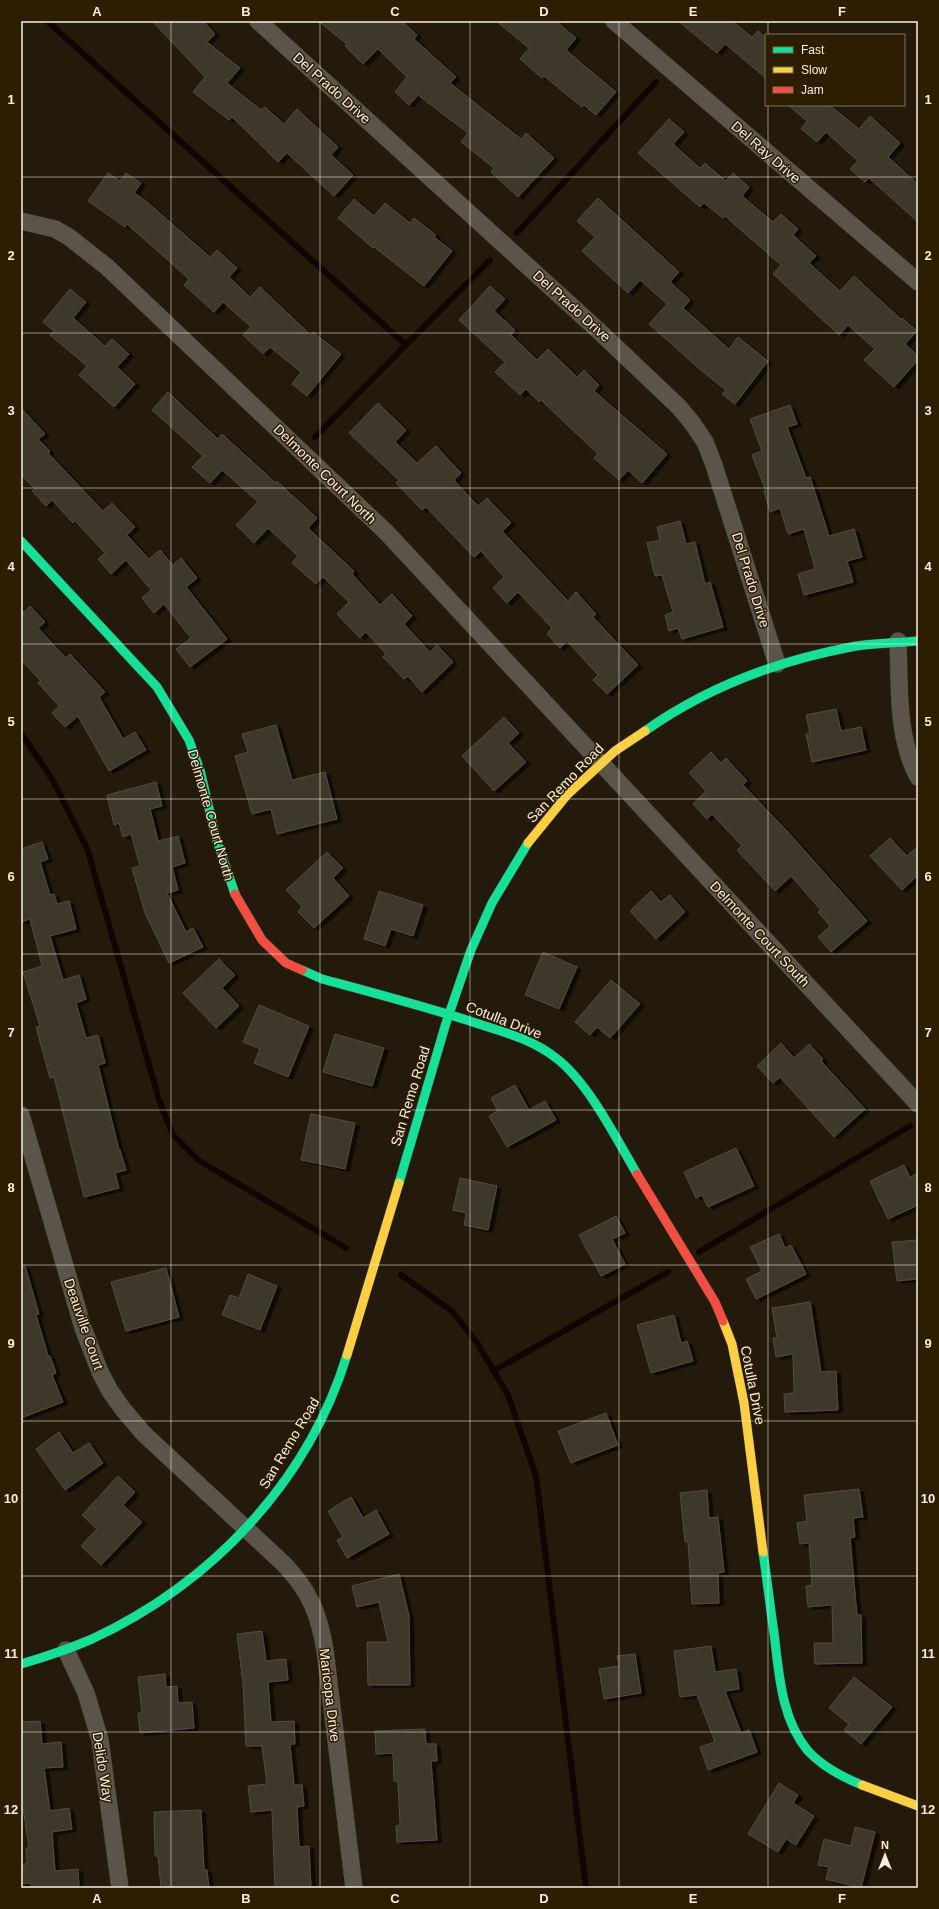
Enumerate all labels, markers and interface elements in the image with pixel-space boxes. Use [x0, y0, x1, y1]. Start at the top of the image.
text: A [92, 4, 102, 19]
text: B [241, 4, 251, 19]
text: C [390, 4, 400, 19]
text: D [539, 4, 549, 19]
text: E [689, 4, 698, 19]
text: F [838, 4, 846, 19]
legend [765, 34, 905, 106]
text: Fast [801, 43, 825, 57]
street label: Del Prado Drive [290, 49, 374, 127]
text: Slow [801, 63, 827, 77]
text: Jam [801, 83, 824, 97]
text: 1 [7, 92, 15, 107]
text: 1 [924, 92, 932, 107]
street label: Del Ray Drive [728, 118, 804, 187]
text: 2 [7, 248, 15, 263]
text: 2 [924, 248, 932, 263]
street label: Del Prado Drive [530, 267, 614, 345]
text: 3 [7, 403, 15, 418]
text: 3 [924, 403, 932, 418]
street label: Delmonte Court North [270, 421, 380, 527]
street label: Del Prado Drive [729, 530, 773, 630]
text: 4 [7, 559, 15, 574]
text: 4 [924, 559, 932, 574]
text: 5 [7, 714, 15, 729]
text: 5 [924, 714, 932, 729]
street label: San Remo Road [523, 740, 607, 826]
street label: Delmonte Court North [185, 747, 237, 883]
text: 6 [7, 869, 15, 884]
text: 6 [924, 869, 932, 884]
street label: Delmonte Court South [707, 878, 813, 990]
street label: Cotulla Drive [464, 998, 544, 1042]
text: 7 [7, 1025, 15, 1040]
text: 7 [924, 1025, 932, 1040]
street label: San Remo Road [387, 1044, 433, 1148]
text: 8 [7, 1180, 15, 1195]
text: 8 [924, 1180, 932, 1195]
street label: Deauville Court [61, 1276, 107, 1372]
text: 9 [7, 1336, 15, 1351]
text: 9 [924, 1336, 932, 1351]
street label: Cotulla Drive [738, 1344, 769, 1426]
street label: San Remo Road [255, 1395, 323, 1491]
text: 10 [4, 1491, 18, 1506]
text: 10 [921, 1491, 935, 1506]
text: 11 [4, 1646, 18, 1661]
text: 11 [921, 1646, 935, 1661]
street label: Maricopa Drive [316, 1647, 344, 1743]
street label: Delido Way [90, 1731, 116, 1803]
text: 12 [4, 1802, 18, 1817]
text: 12 [921, 1802, 935, 1817]
north arrow [865, 1835, 905, 1875]
text: N [881, 1839, 889, 1851]
text: A [92, 1891, 102, 1906]
text: B [241, 1891, 251, 1906]
text: C [390, 1891, 400, 1906]
text: D [539, 1891, 549, 1906]
text: E [689, 1891, 698, 1906]
text: F [838, 1891, 846, 1906]

